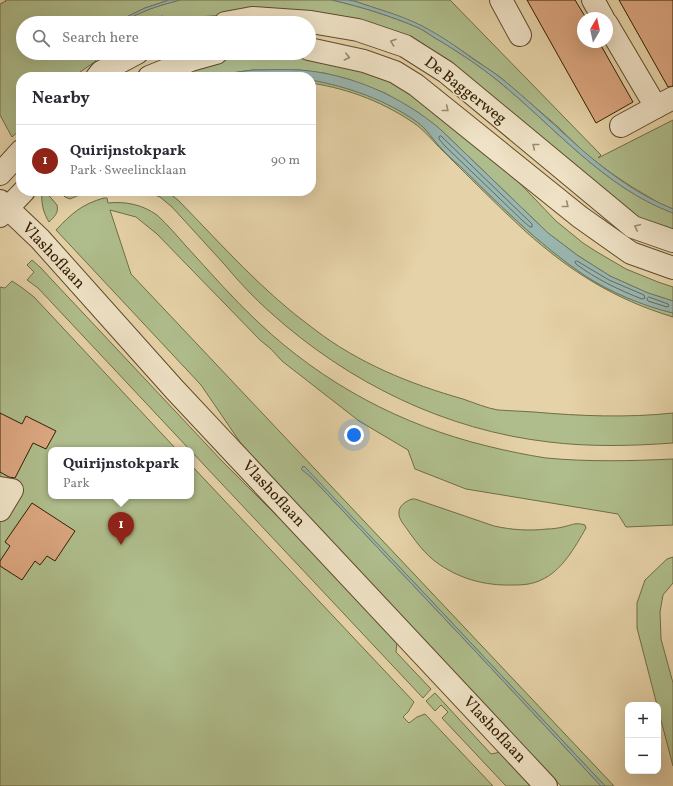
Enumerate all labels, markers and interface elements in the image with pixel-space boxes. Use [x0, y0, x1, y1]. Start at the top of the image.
north arrow [577, 12, 613, 48]
search box [16, 16, 316, 60]
icon: search [30, 27, 52, 49]
text: Search here [62, 28, 139, 49]
one-way arrow [389, 38, 396, 47]
one-way arrow [343, 52, 350, 61]
street label: De Baggerweg [419, 52, 511, 130]
text: Nearby [32, 87, 90, 110]
one-way arrow [442, 104, 449, 111]
text: Quirijnstokpark [70, 141, 186, 162]
one-way arrow [533, 144, 540, 151]
text: 1 [42, 152, 48, 170]
text: 90 m [271, 152, 300, 170]
text: Park · Sweelincklaan [70, 162, 186, 180]
one-way arrow [562, 201, 569, 208]
street label: Vlashoflaan [16, 218, 90, 294]
one-way arrow [633, 224, 641, 232]
your location [344, 425, 364, 445]
popup [48, 447, 194, 499]
text: Quirijnstokpark [63, 454, 179, 475]
street label: Vlashoflaan [236, 456, 310, 532]
text: Park [63, 475, 90, 493]
pin: 1 [108, 512, 134, 545]
street label: Vlashoflaan [457, 692, 531, 768]
map controls [625, 702, 661, 774]
button: + [625, 702, 661, 738]
button: − [625, 738, 661, 774]

